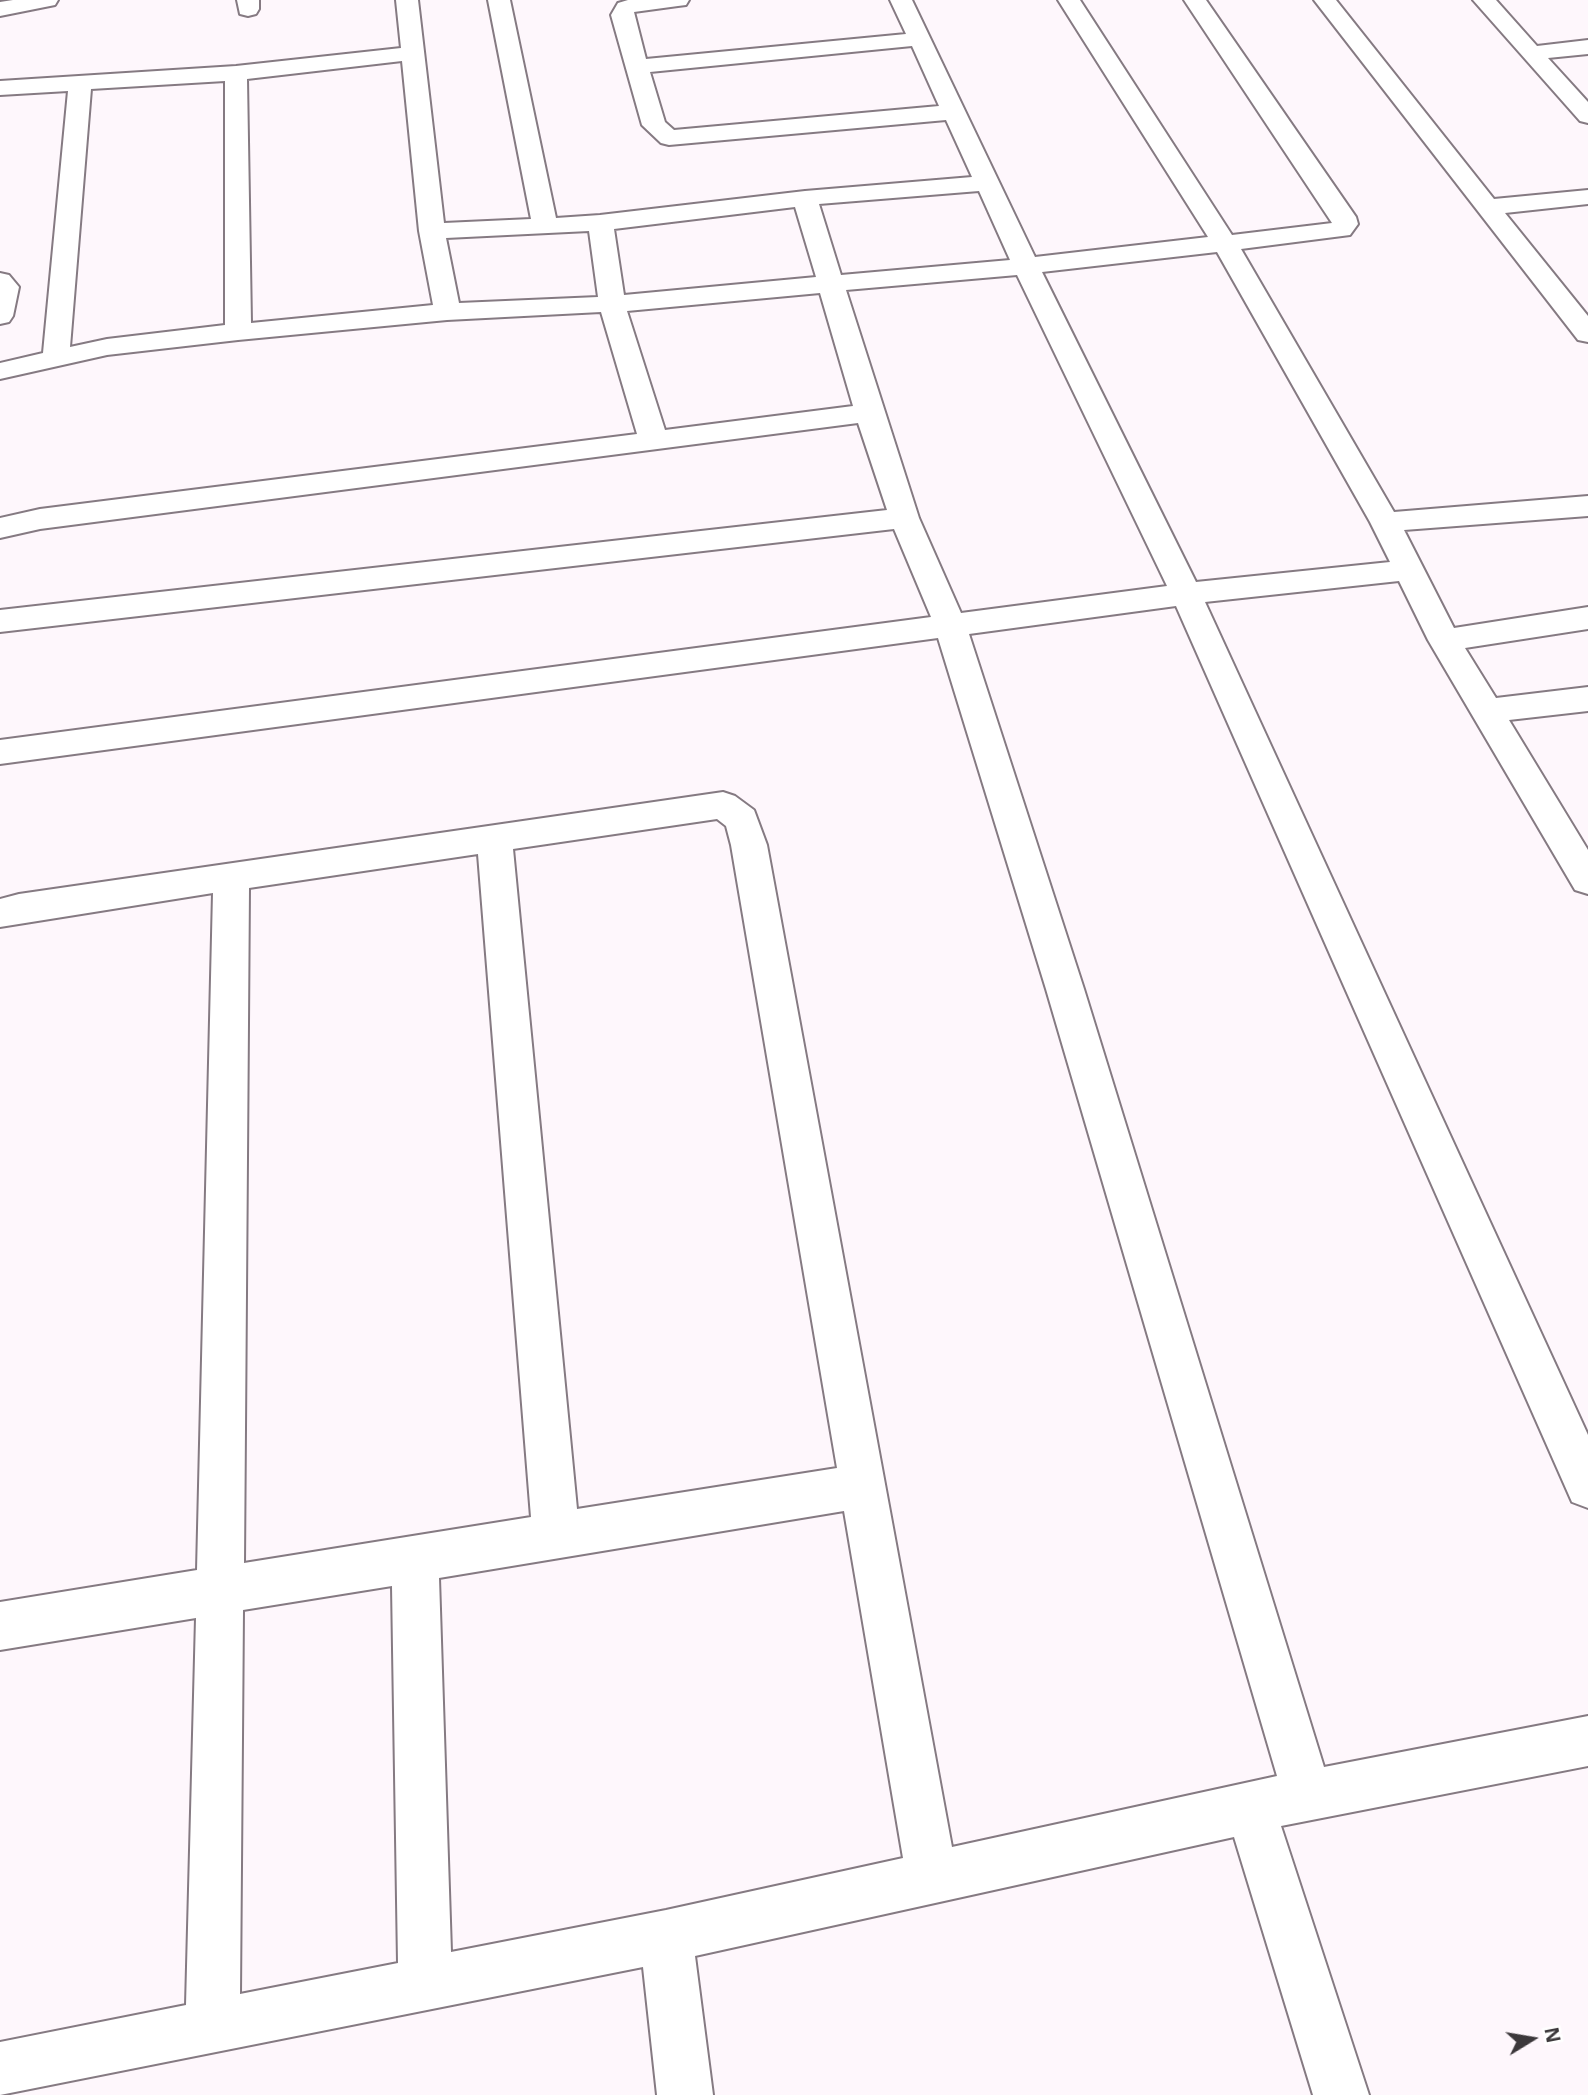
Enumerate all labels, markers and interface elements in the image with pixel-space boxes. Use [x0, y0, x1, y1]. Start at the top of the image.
north arrow [1497, 2004, 1567, 2074]
text: N [1538, 2025, 1567, 2045]

